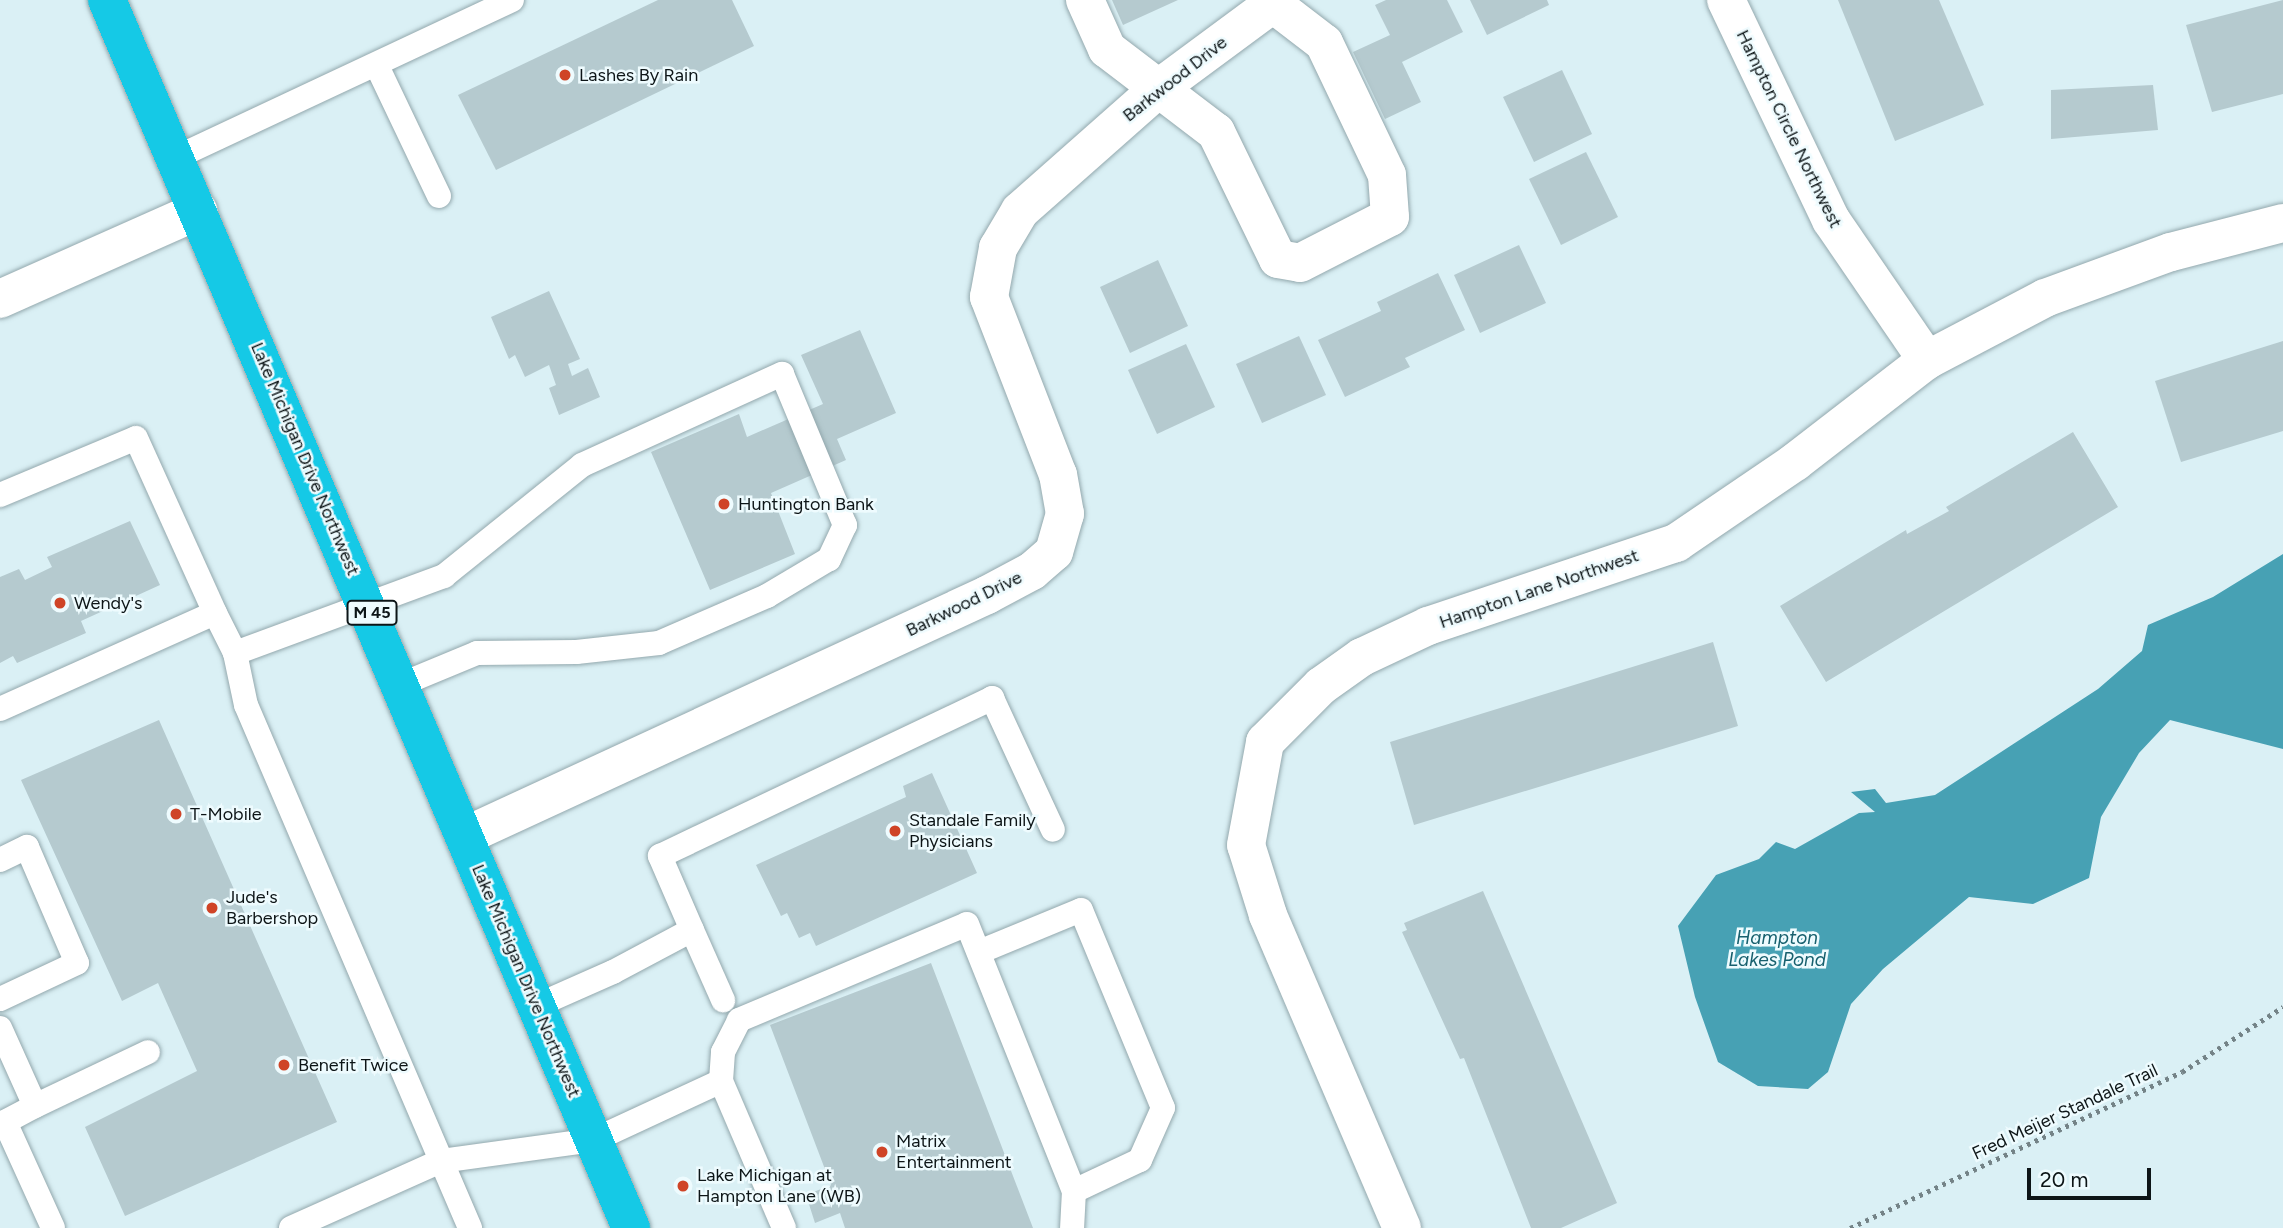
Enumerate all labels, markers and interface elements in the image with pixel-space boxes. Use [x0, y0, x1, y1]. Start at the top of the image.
street label: Hampton Circle Northwest [1732, 26, 1846, 232]
street label: Barkwood Drive [1119, 32, 1231, 126]
place label: Lashes By Rain [579, 64, 698, 86]
marker: Lashes By Rain [557, 67, 573, 83]
street label: Lake Michigan Drive Northwest [246, 339, 364, 579]
place label: Huntington Bank [738, 493, 874, 515]
marker: Huntington Bank [716, 496, 732, 512]
street label: Hampton Lane Northwest [1437, 545, 1641, 633]
street label: Barkwood Drive [902, 567, 1026, 641]
place label: Wendy's [74, 592, 142, 614]
marker: Wendy's [52, 595, 68, 611]
road number: M 45 [346, 600, 398, 626]
place label: T-Mobile [190, 803, 262, 825]
marker: T-Mobile [168, 806, 184, 822]
place label: Standale Family Physicians [909, 810, 1036, 852]
marker: Standale Family Physicians [887, 823, 903, 839]
street label: Lake Michigan Drive Northwest [467, 861, 585, 1101]
place label: Jude's Barbershop [226, 887, 318, 930]
marker: Jude's Barbershop [204, 900, 220, 916]
water label: Hampton Lakes Pond [1728, 927, 1826, 971]
place label: Benefit Twice [298, 1054, 408, 1076]
marker: Benefit Twice [276, 1057, 292, 1073]
street label: Fred Meijer Standale Trail [1969, 1059, 2161, 1165]
place label: Matrix Entertainment [896, 1131, 1012, 1174]
marker: Matrix Entertainment [874, 1144, 890, 1160]
scale bar [2031, 1154, 2155, 1198]
place label: Lake Michigan at Hampton Lane (WB) [697, 1165, 861, 1208]
text: 20 m [2040, 1167, 2088, 1192]
marker: Lake Michigan at Hampton Lane (WB) [675, 1178, 691, 1194]

